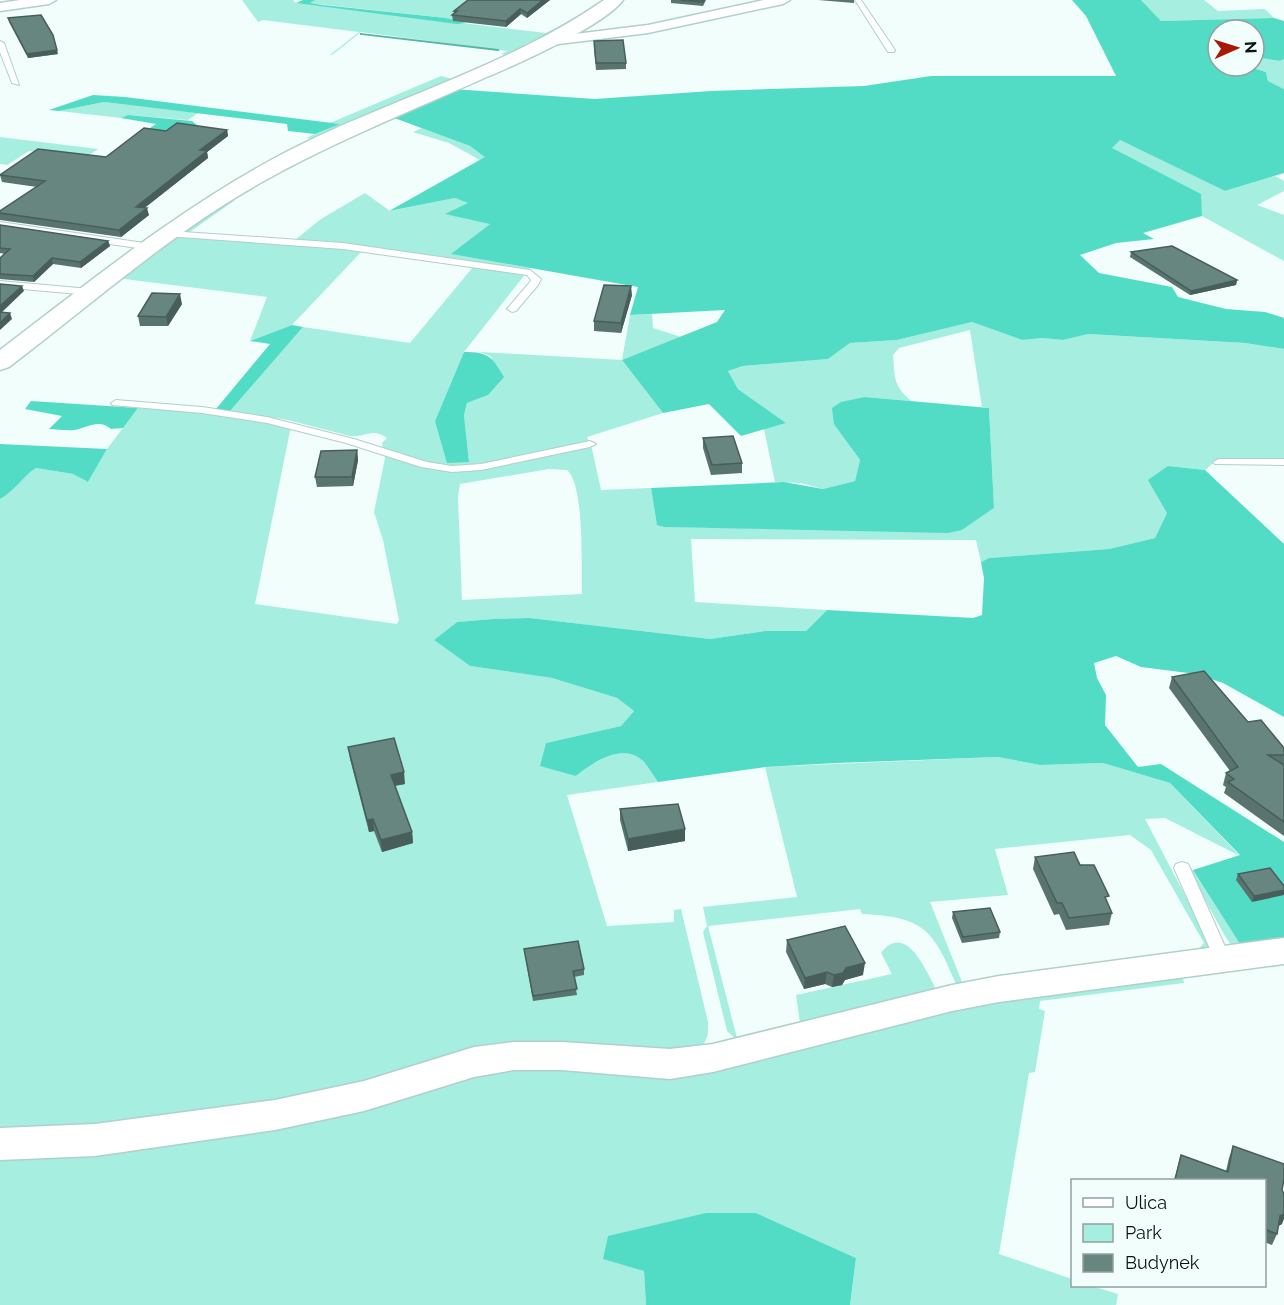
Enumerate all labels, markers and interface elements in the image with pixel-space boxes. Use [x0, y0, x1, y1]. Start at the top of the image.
north arrow [1206, 18, 1266, 78]
text: N [1241, 41, 1260, 54]
legend [1071, 1179, 1266, 1287]
text: Ulica [1125, 1192, 1167, 1213]
text: Park [1125, 1222, 1162, 1243]
text: Budynek [1125, 1252, 1200, 1273]

